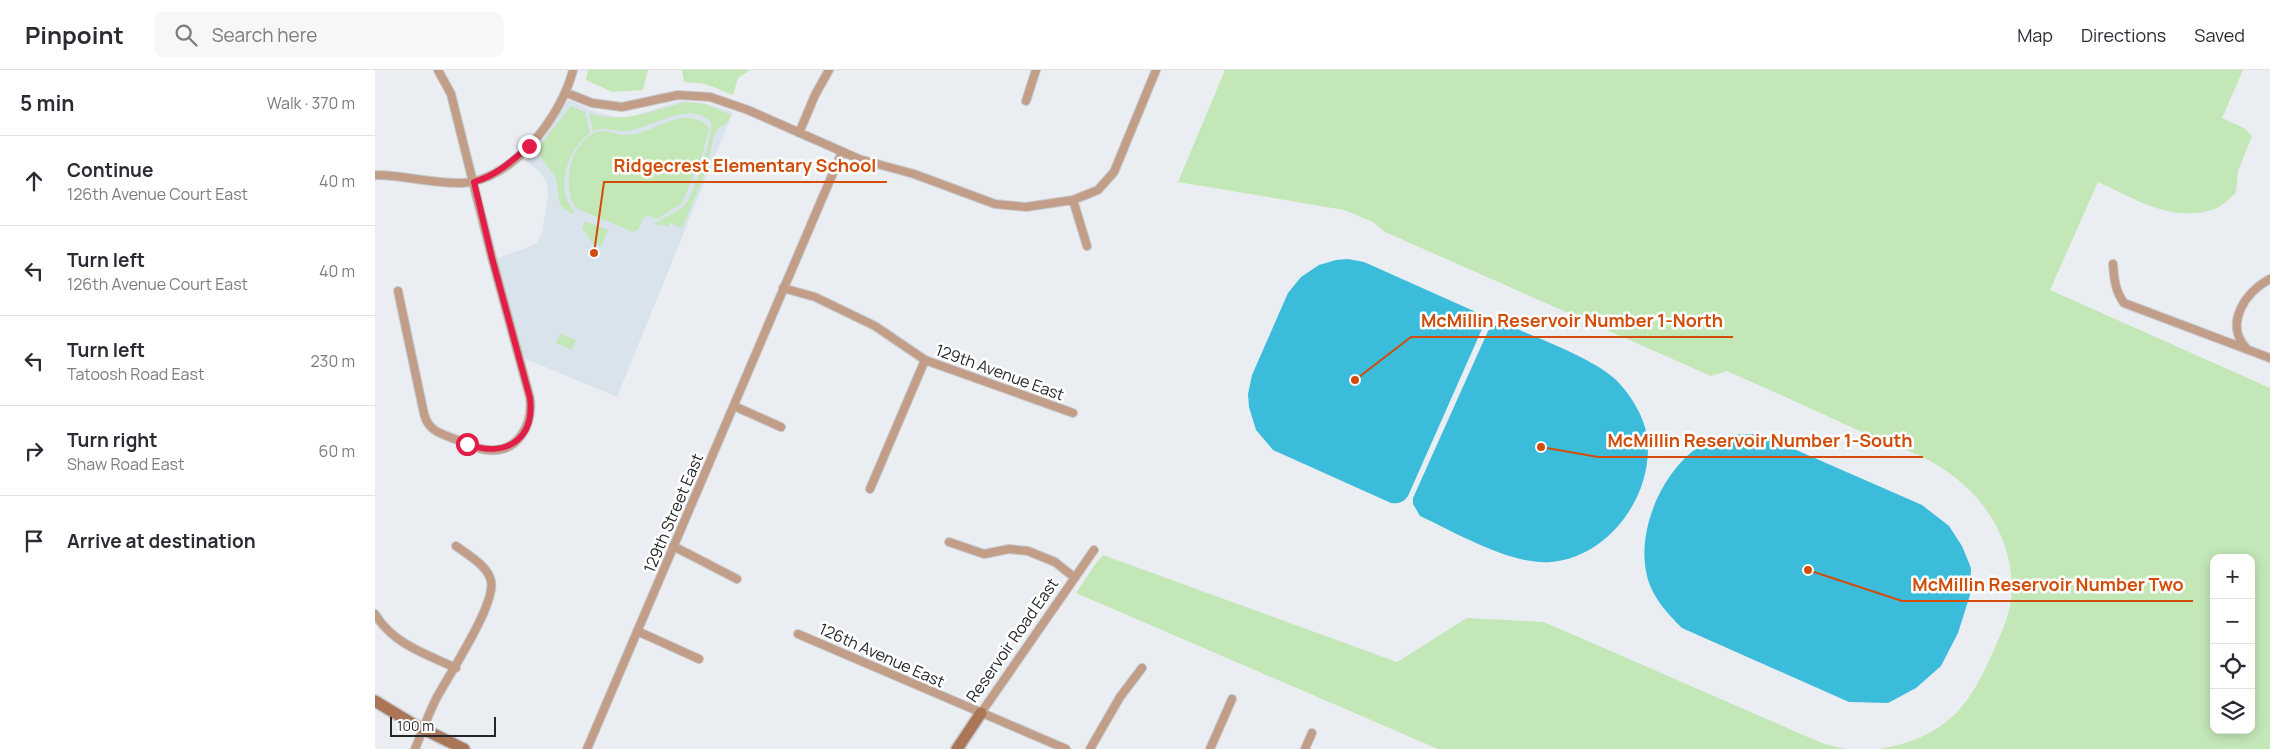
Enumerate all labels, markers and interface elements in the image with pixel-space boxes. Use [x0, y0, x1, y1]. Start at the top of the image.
search box [154, 12, 504, 57]
text: Pinpoint [25, 18, 124, 51]
icon: search [172, 21, 200, 49]
text: Search here [212, 22, 317, 48]
text: Map [2017, 23, 2053, 47]
text: Directions [2081, 23, 2166, 47]
text: Saved [2194, 23, 2245, 47]
text: 5 min [20, 89, 74, 117]
text: Walk · 370 m [267, 92, 355, 114]
route end [518, 135, 541, 158]
callout: Ridgecrest Elementary School [604, 149, 887, 182]
text: Ridgecrest Elementary School [614, 153, 876, 177]
text: Continue [67, 157, 153, 183]
icon: ahead [20, 167, 48, 195]
text: 40 m [319, 170, 355, 192]
text: 126th Avenue Court East [67, 183, 248, 205]
text: Turn left [67, 247, 145, 273]
icon: left [20, 257, 48, 285]
text: 40 m [319, 260, 355, 282]
text: 126th Avenue Court East [67, 273, 248, 295]
callout: McMillin Reservoir Number 1-North [1411, 304, 1733, 337]
text: McMillin Reservoir Number 1-North [1421, 308, 1723, 332]
text: Turn left [67, 337, 145, 363]
street label: 129th Avenue East [933, 339, 1067, 405]
icon: left [20, 347, 48, 375]
text: 230 m [311, 350, 355, 372]
text: Tatoosh Road East [67, 363, 204, 385]
callout: McMillin Reservoir Number 1-South [1598, 424, 1923, 457]
text: Turn right [67, 427, 157, 453]
text: McMillin Reservoir Number 1-South [1607, 428, 1913, 452]
route start [456, 433, 479, 456]
icon: right [20, 437, 48, 465]
text: 60 m [319, 440, 355, 462]
street label: 129th Street East [638, 450, 708, 576]
text: Shaw Road East [67, 453, 184, 475]
icon: arrive [20, 527, 48, 555]
text: Arrive at destination [67, 528, 256, 554]
map controls [2210, 554, 2255, 734]
button: + [2210, 554, 2255, 599]
callout: McMillin Reservoir Number Two [1902, 568, 2193, 601]
text: McMillin Reservoir Number Two [1912, 572, 2184, 596]
street label: Reservoir Road East [961, 574, 1063, 706]
button: − [2210, 599, 2255, 644]
street label: 126th Avenue East [816, 617, 948, 693]
button: locate [2210, 644, 2255, 689]
button: layers [2210, 689, 2255, 734]
scale bar [390, 714, 496, 737]
text: 100 m [397, 716, 434, 735]

